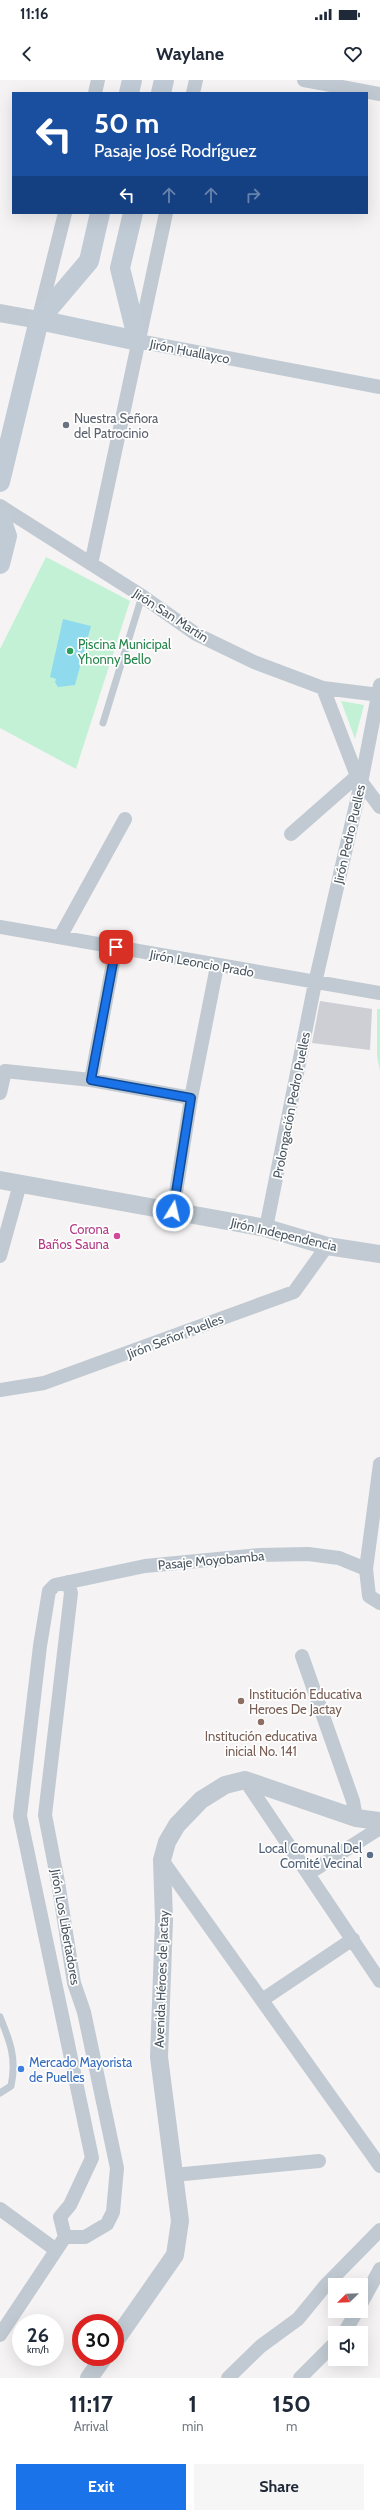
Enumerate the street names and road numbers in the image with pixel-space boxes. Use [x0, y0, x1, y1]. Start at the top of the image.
street label: Jirón Huallayco [148, 335, 231, 367]
street label: Jirón San Martín [130, 584, 212, 645]
street label: Jirón Pedro Puelles [330, 782, 368, 886]
street label: Jirón Leoncio Prado [148, 946, 255, 980]
street label: Prolongación Pedro Puelles [269, 1030, 313, 1179]
street label: Jirón Independencia [228, 1214, 340, 1254]
street label: Jirón Señor Puelles [124, 1310, 226, 1362]
street label: Pasaje Moyobamba [157, 1547, 266, 1574]
street label: Jirón Los Libertadores [48, 1867, 84, 1987]
street label: Avenida Héroes de Jactay [151, 1910, 171, 2048]

